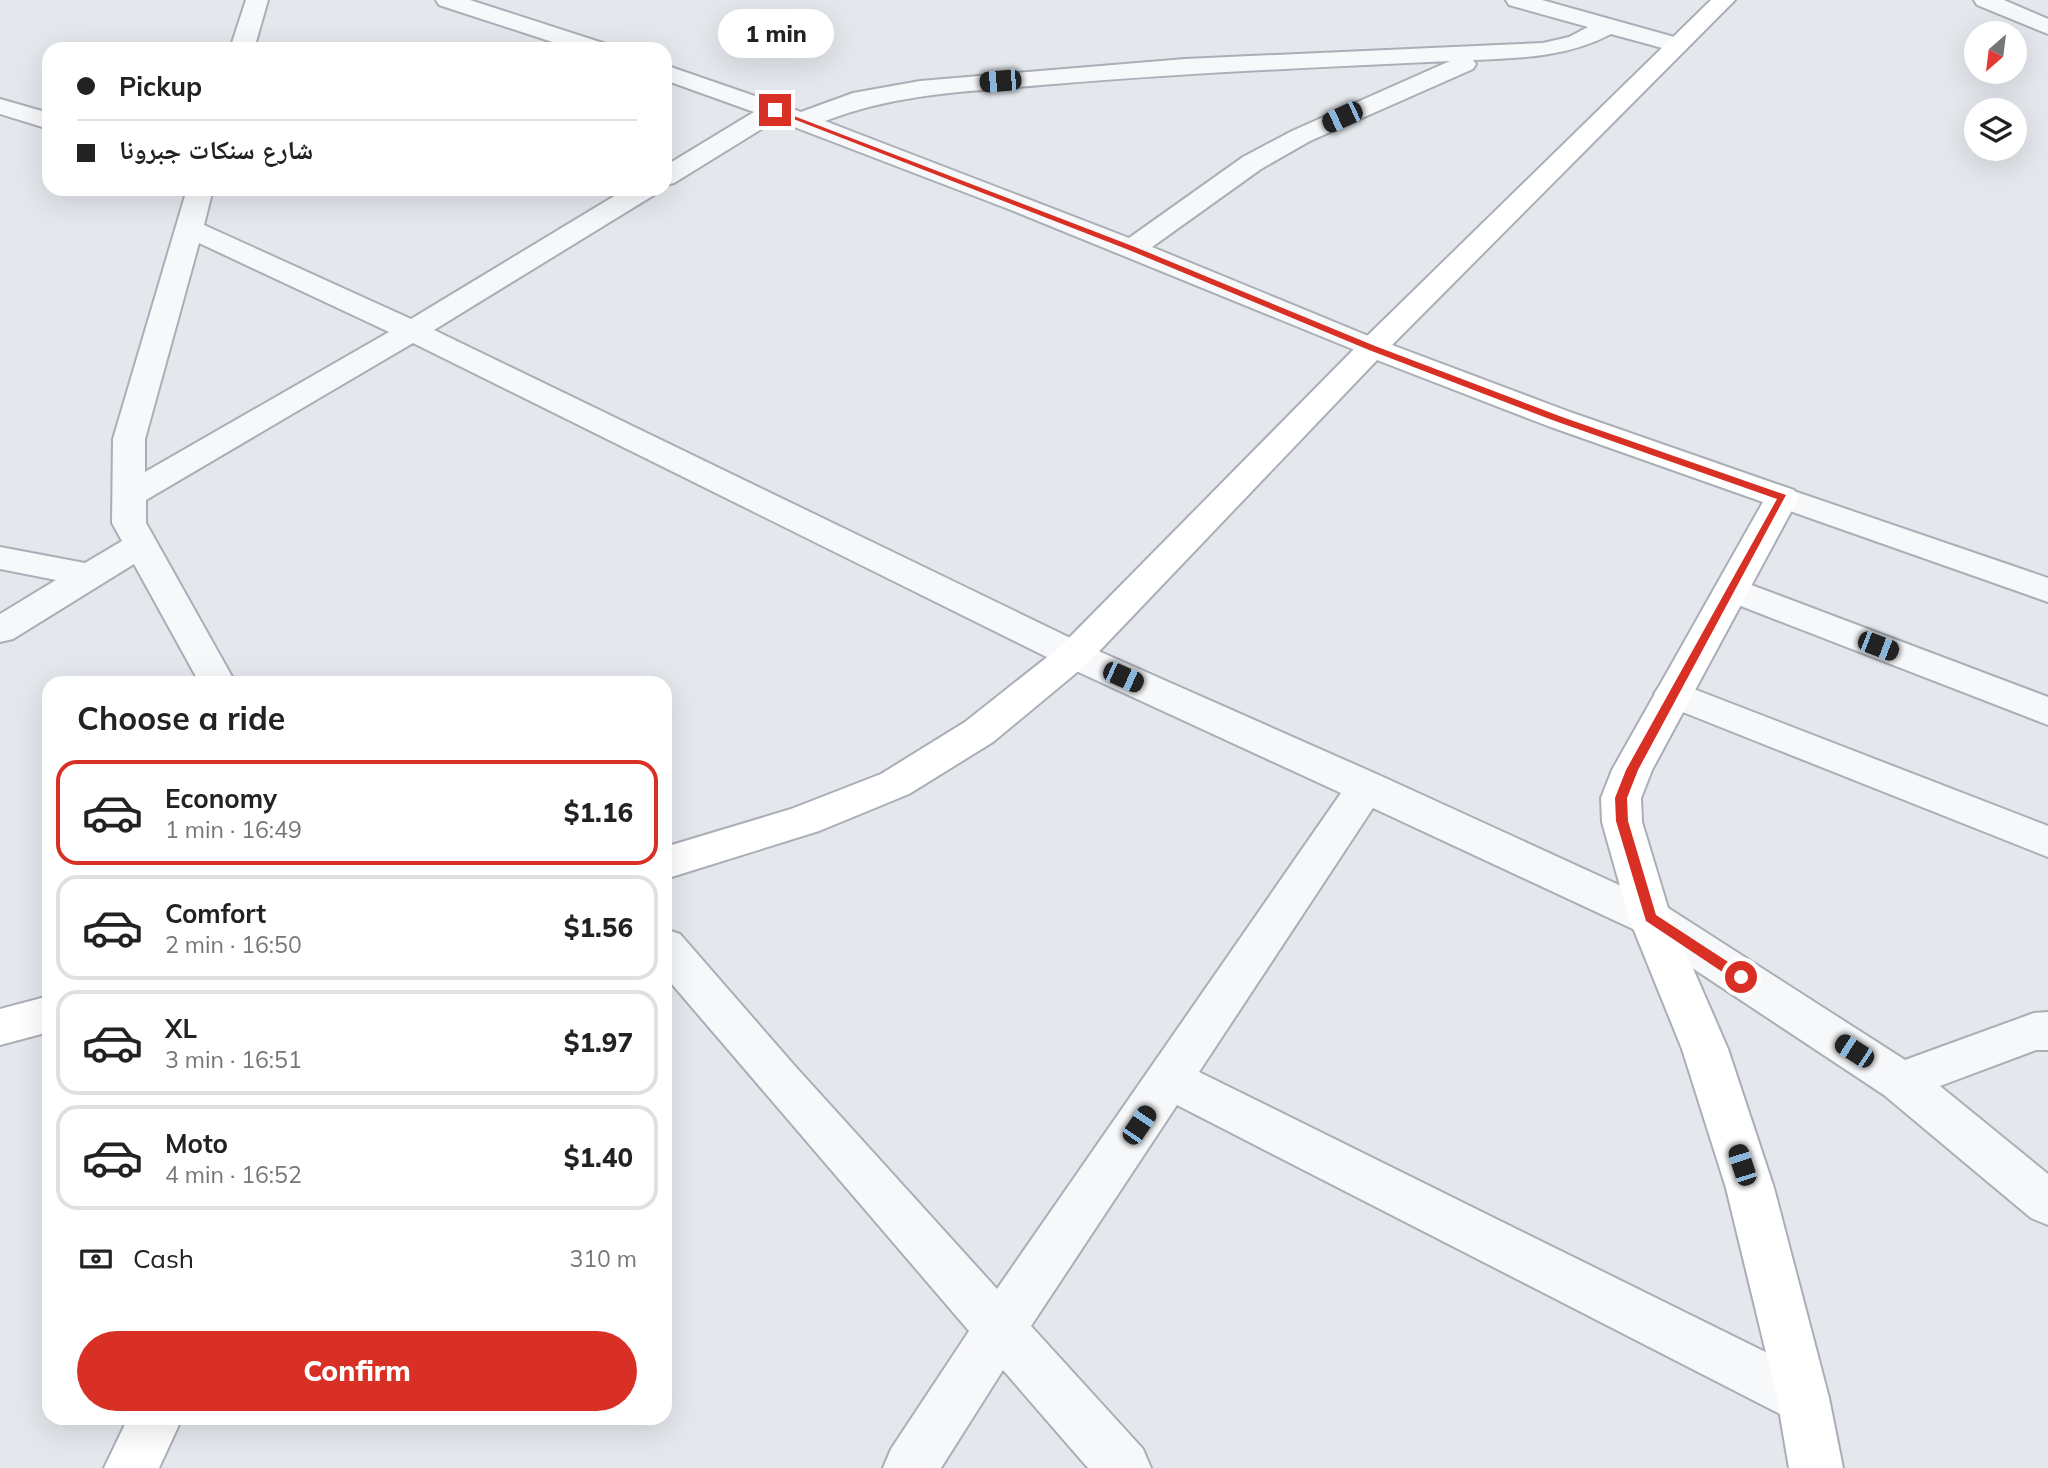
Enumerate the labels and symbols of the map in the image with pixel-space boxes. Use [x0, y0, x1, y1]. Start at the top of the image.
callout: 1 min [717, 8, 833, 57]
north arrow [1964, 21, 2026, 84]
car [979, 69, 1022, 93]
route end [759, 94, 791, 126]
car [1319, 99, 1366, 135]
car [1855, 629, 1902, 663]
car [1100, 659, 1147, 695]
route start [1725, 961, 1757, 993]
car [1831, 1031, 1878, 1071]
car [1119, 1102, 1160, 1148]
car [1726, 1142, 1759, 1188]

